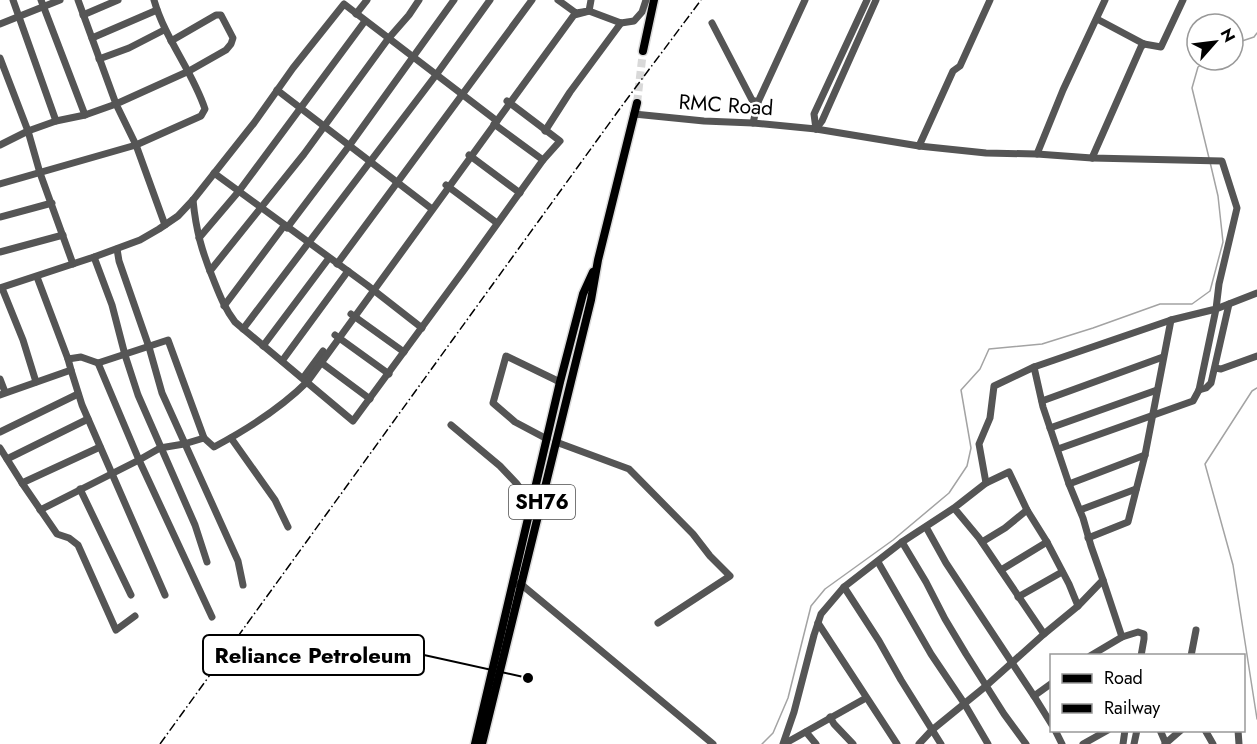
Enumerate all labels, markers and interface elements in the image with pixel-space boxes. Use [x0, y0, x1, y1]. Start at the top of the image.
north arrow [1185, 12, 1245, 72]
text: N [1215, 24, 1241, 46]
street label: RMC Road [678, 87, 774, 123]
road number: SH76 [509, 485, 575, 519]
callout: Reliance Petroleum [203, 635, 424, 675]
text: Reliance Petroleum [214, 639, 412, 671]
legend [1050, 654, 1245, 732]
text: Road [1104, 665, 1143, 691]
text: Railway [1104, 695, 1160, 721]

